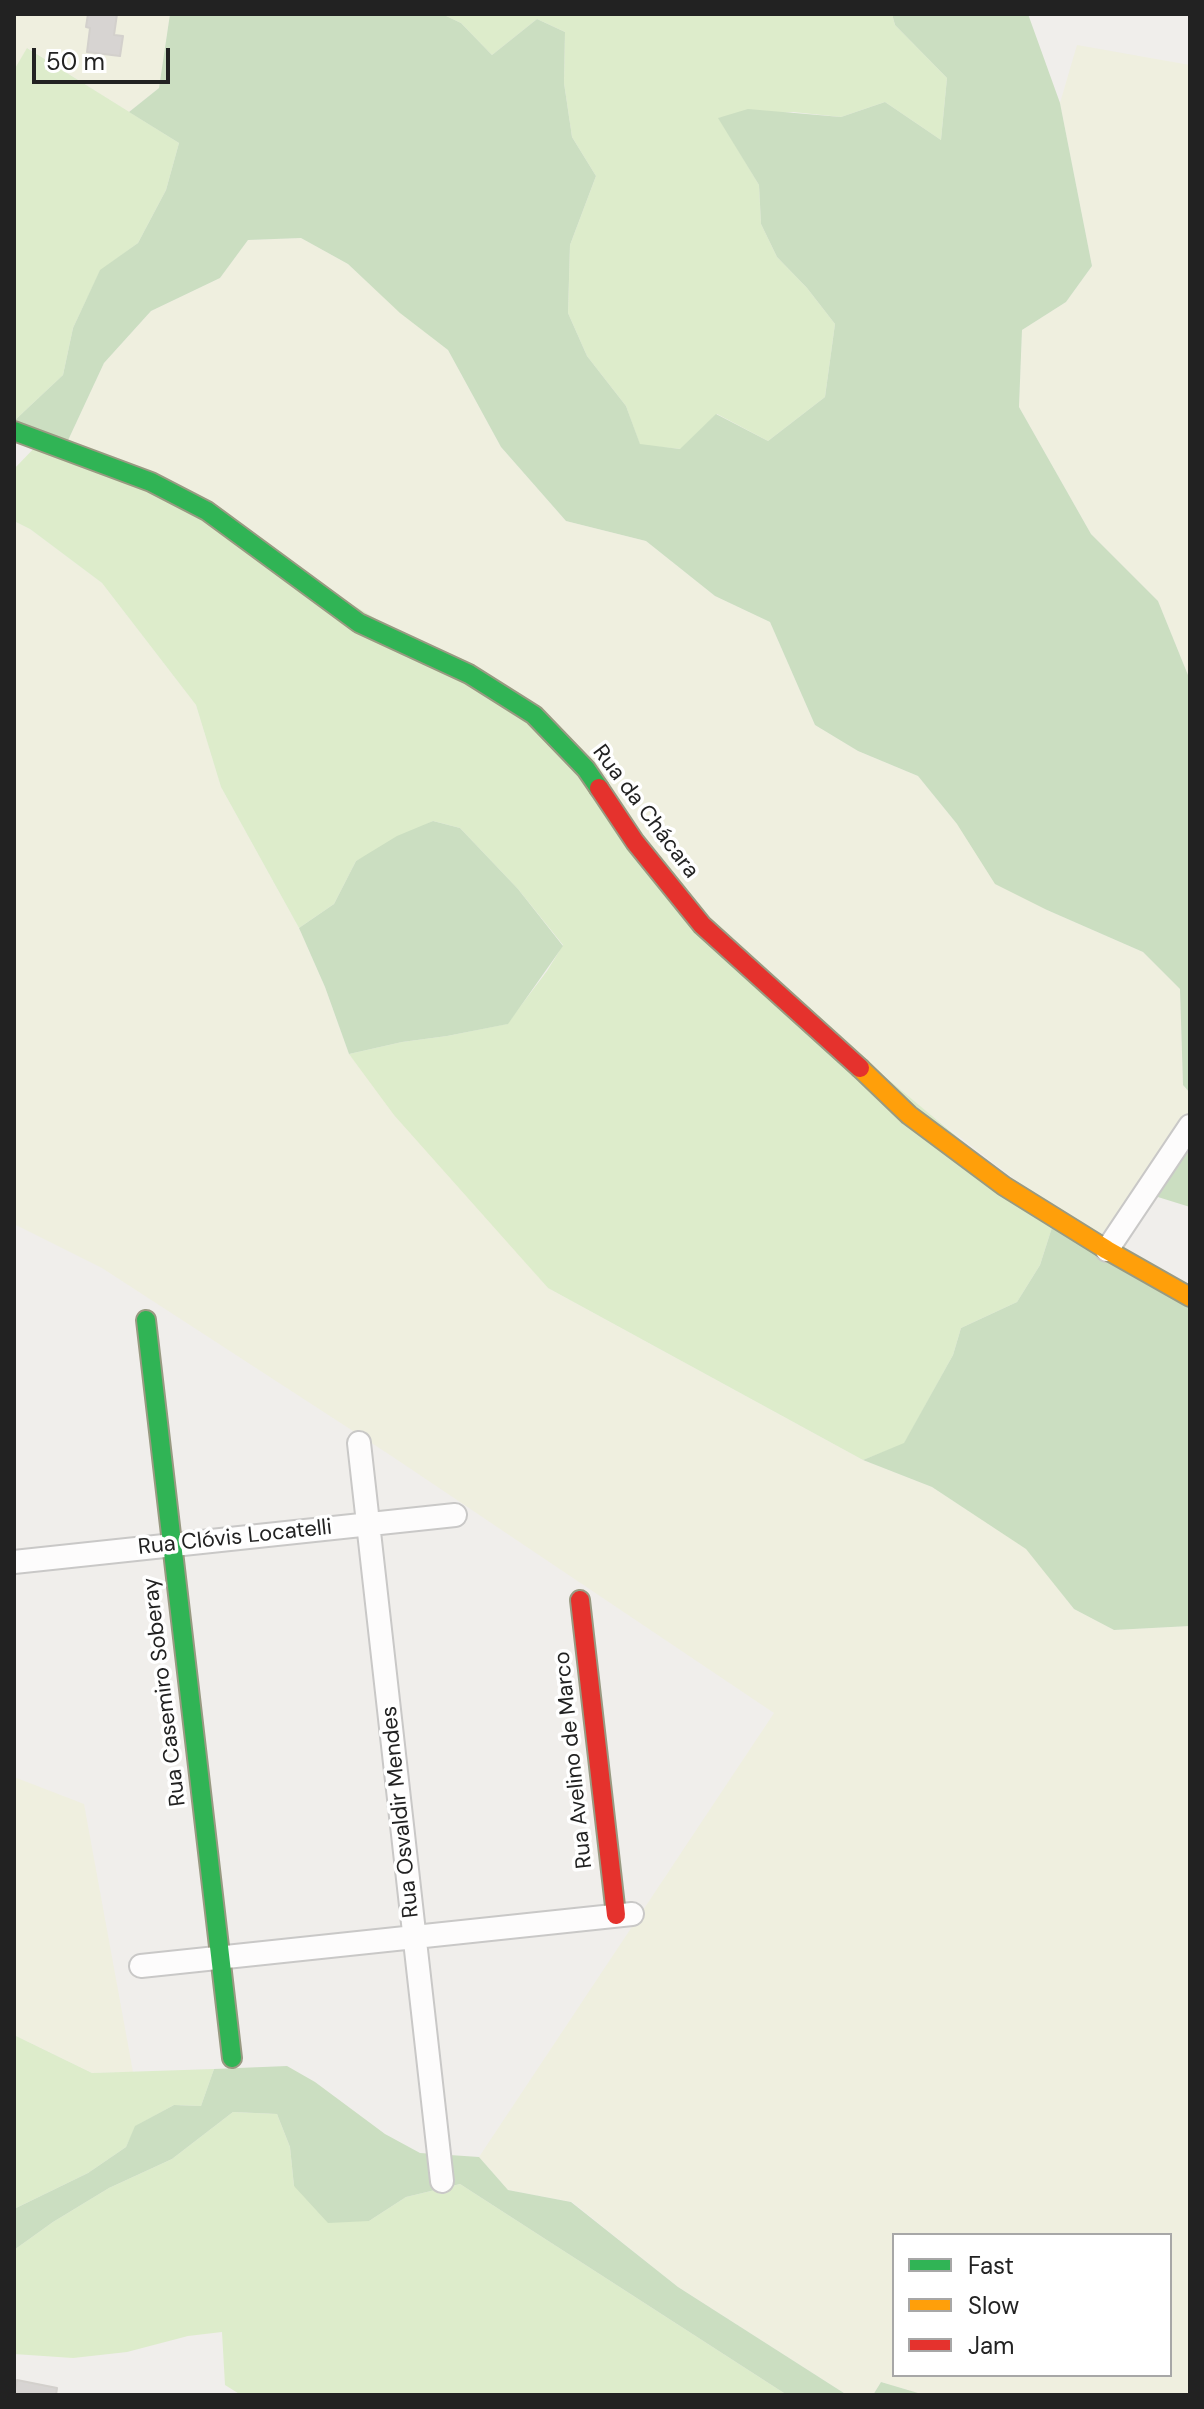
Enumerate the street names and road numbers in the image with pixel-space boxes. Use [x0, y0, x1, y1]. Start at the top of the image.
street label: Rua da Chácara [586, 740, 704, 884]
street label: Rua Clóvis Locatelli [137, 1515, 333, 1561]
street label: Rua Casemiro Soberay [138, 1576, 192, 1808]
street label: Rua Avelino de Marco [549, 1650, 599, 1870]
street label: Rua Osvaldir Mendes [377, 1705, 425, 1919]

